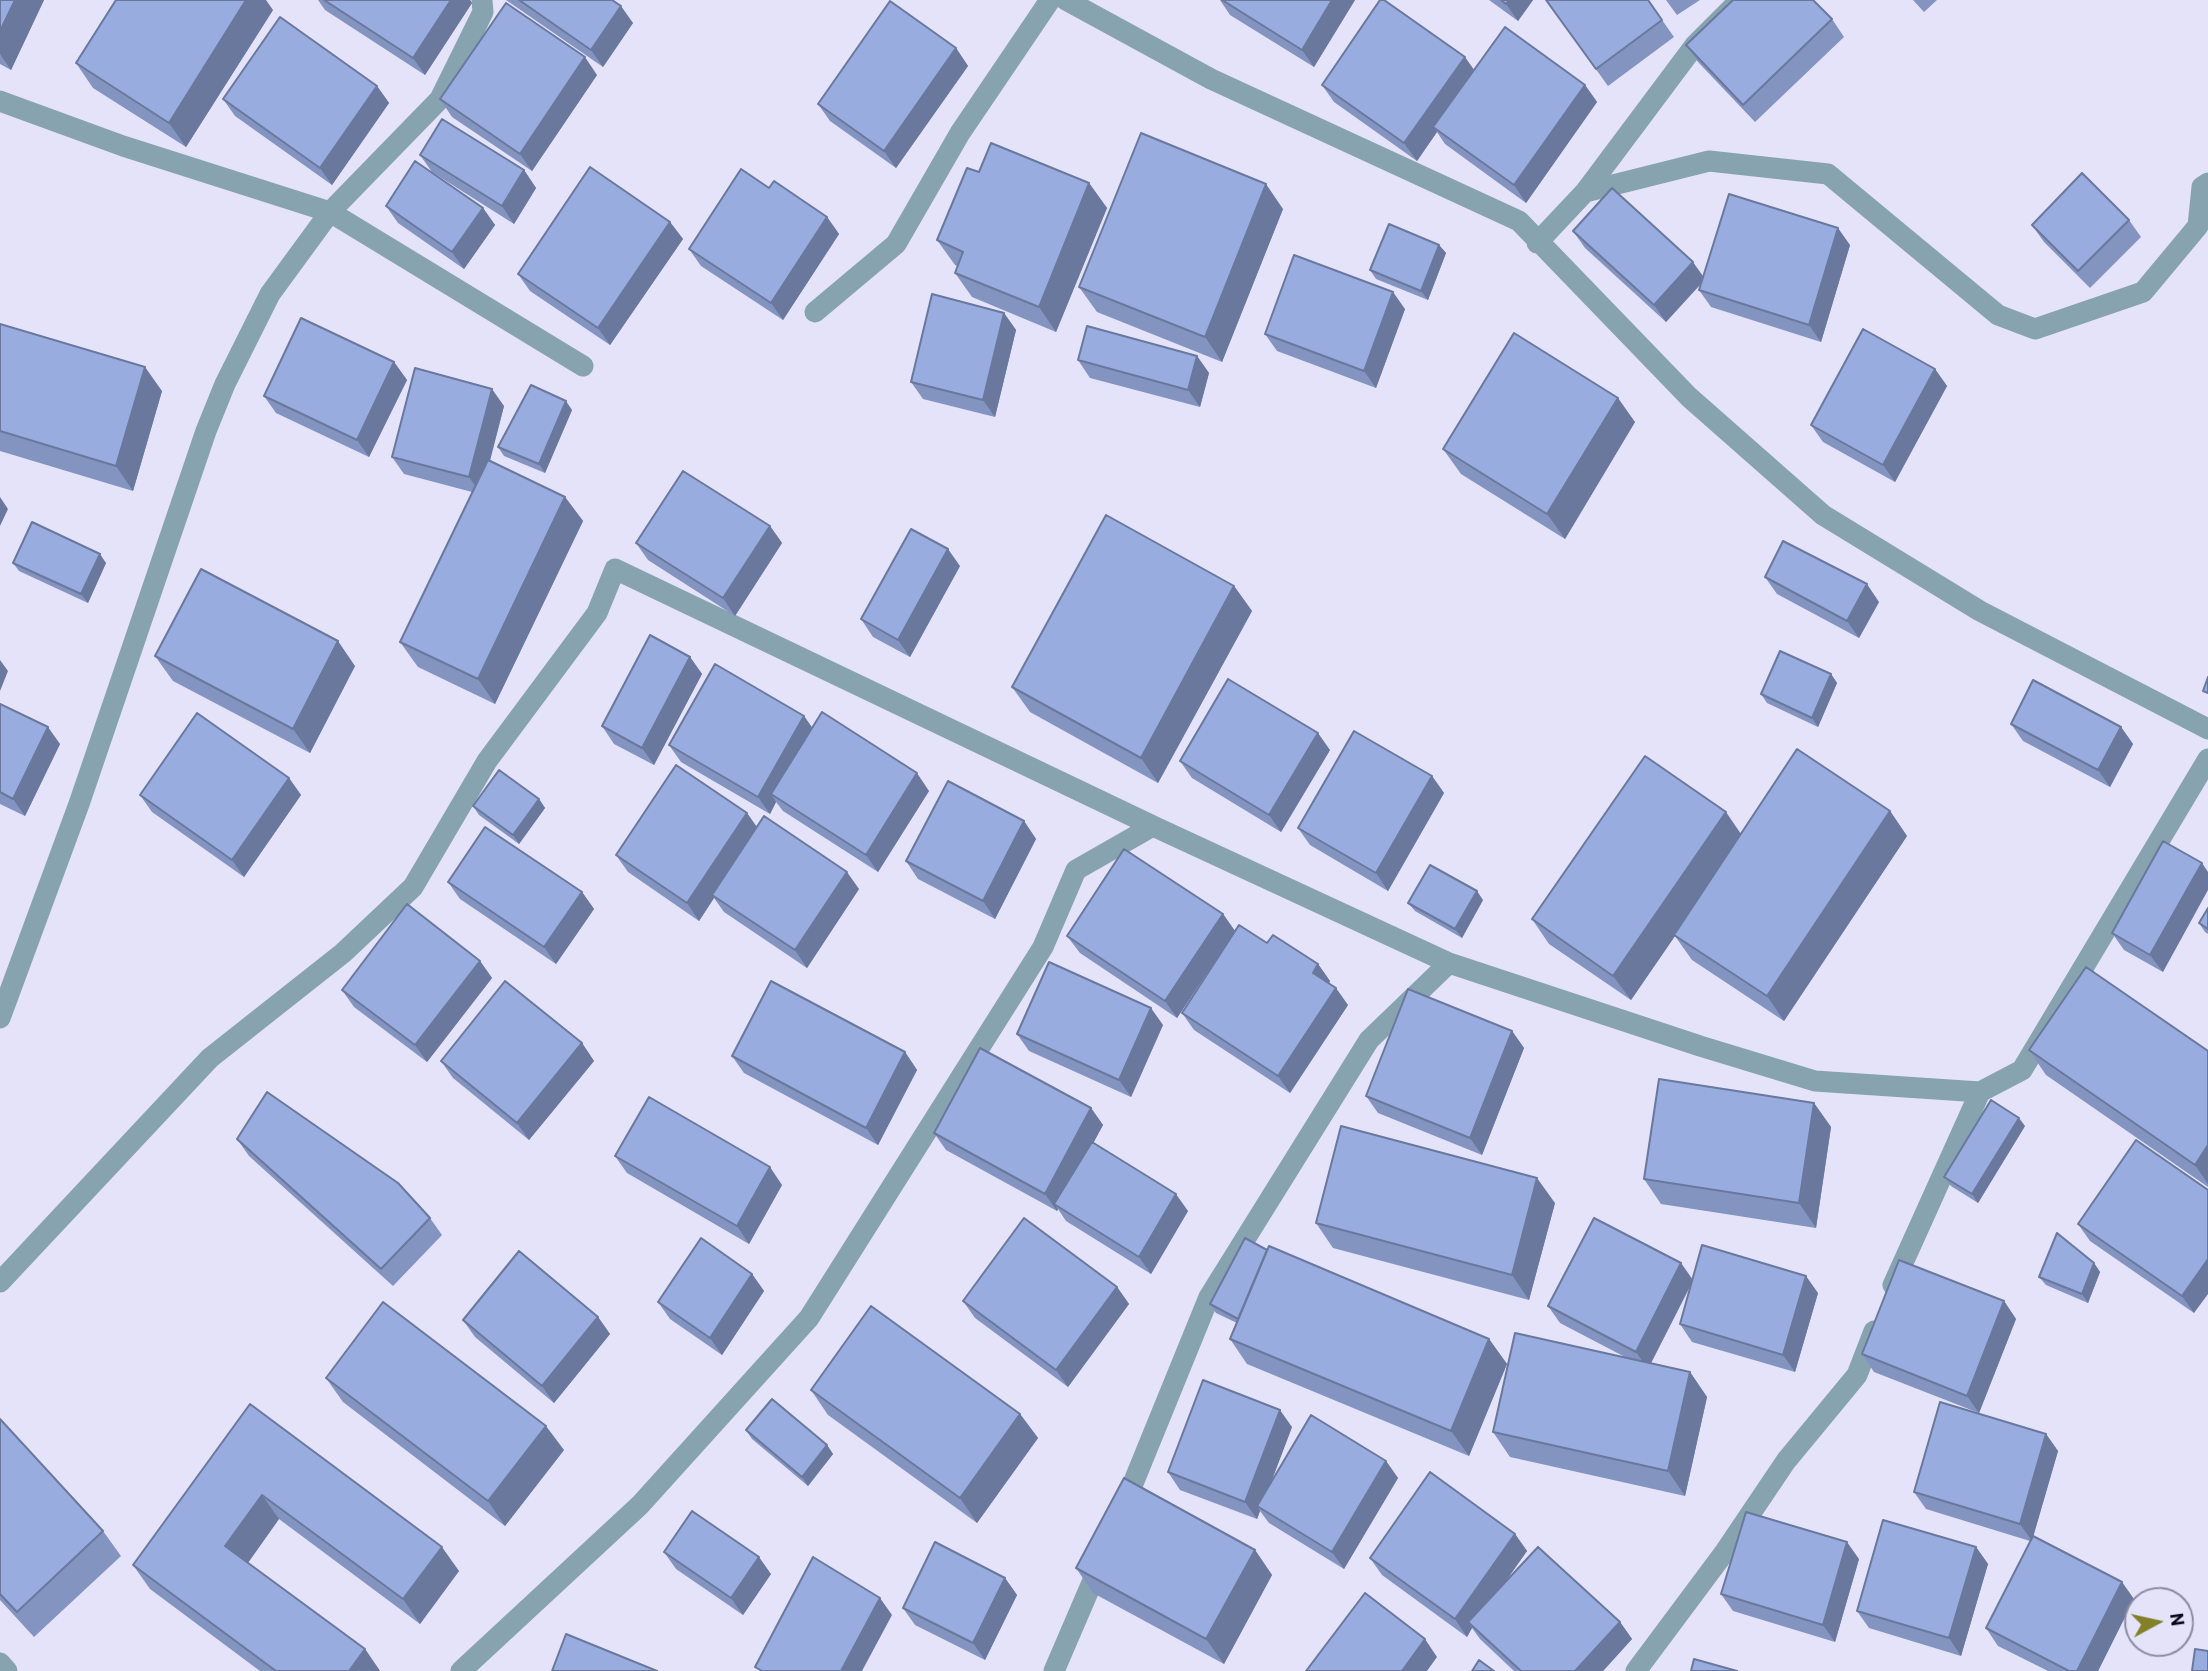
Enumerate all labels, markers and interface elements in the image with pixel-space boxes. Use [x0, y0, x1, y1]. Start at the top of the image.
north arrow [2124, 1587, 2194, 1657]
text: N [2166, 1611, 2191, 1627]

